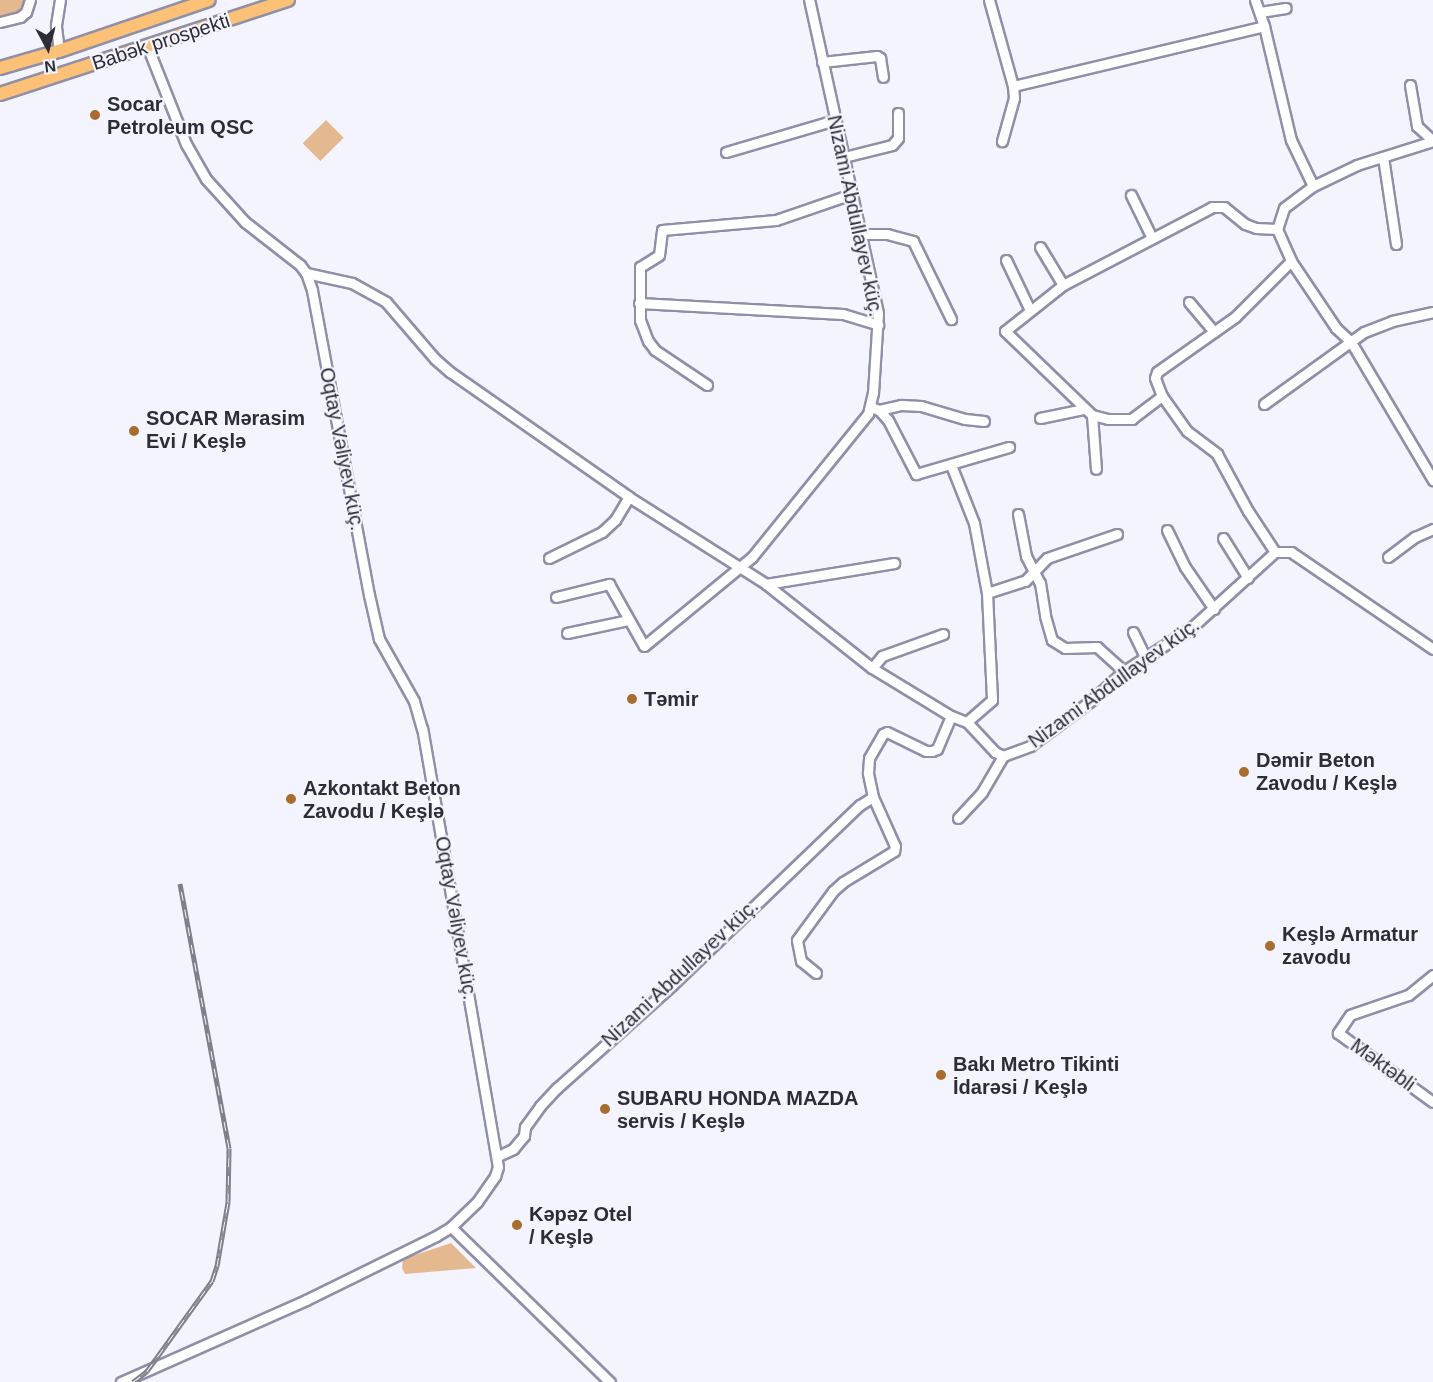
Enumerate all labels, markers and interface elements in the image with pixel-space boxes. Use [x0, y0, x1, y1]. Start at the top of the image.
street label: Babək prospekti [89, 8, 233, 76]
north arrow [18, 18, 78, 78]
text: N [43, 57, 57, 76]
place label: Socar Petroleum QSC [107, 92, 254, 139]
marker: Socar Petroleum QSC [88, 108, 102, 122]
street label: Nizami Abdullayev küç. [822, 112, 888, 320]
street label: Oqtay Vəliyev küç. [314, 365, 370, 533]
place label: SOCAR Mərasim Evi / Keşlə [146, 407, 305, 454]
marker: SOCAR Mərasim Evi / Keşlə [127, 424, 141, 438]
street label: Nizami Abdullayev küç. [1023, 613, 1205, 753]
place label: Təmir [644, 687, 698, 711]
marker: Təmir [625, 692, 639, 706]
place label: Dəmir Beton Zavodu / Keşlə [1256, 748, 1397, 795]
marker: Dəmir Beton Zavodu / Keşlə [1237, 765, 1251, 779]
place label: Azkontakt Beton Zavodu / Keşlə [303, 776, 461, 823]
marker: Azkontakt Beton Zavodu / Keşlə [284, 792, 298, 806]
street label: Oqtay Vəliyev küç. [430, 834, 482, 1002]
street label: Nizami Abdullayev küç. [596, 894, 764, 1052]
place label: Keşlə Armatur zavodu [1282, 922, 1419, 969]
marker: Keşlə Armatur zavodu [1263, 939, 1277, 953]
street label: Məktəbli [1346, 1033, 1420, 1097]
place label: Bakı Metro Tikinti İdarəsi / Keşlə [953, 1052, 1119, 1099]
marker: Bakı Metro Tikinti İdarəsi / Keşlə [934, 1068, 948, 1082]
place label: SUBARU HONDA MAZDA servis / Keşlə [617, 1086, 859, 1133]
marker: SUBARU HONDA MAZDA servis / Keşlə [598, 1102, 612, 1116]
place label: Kəpəz Otel / Keşlə [529, 1202, 632, 1249]
marker: Kəpəz Otel / Keşlə [510, 1218, 524, 1232]

